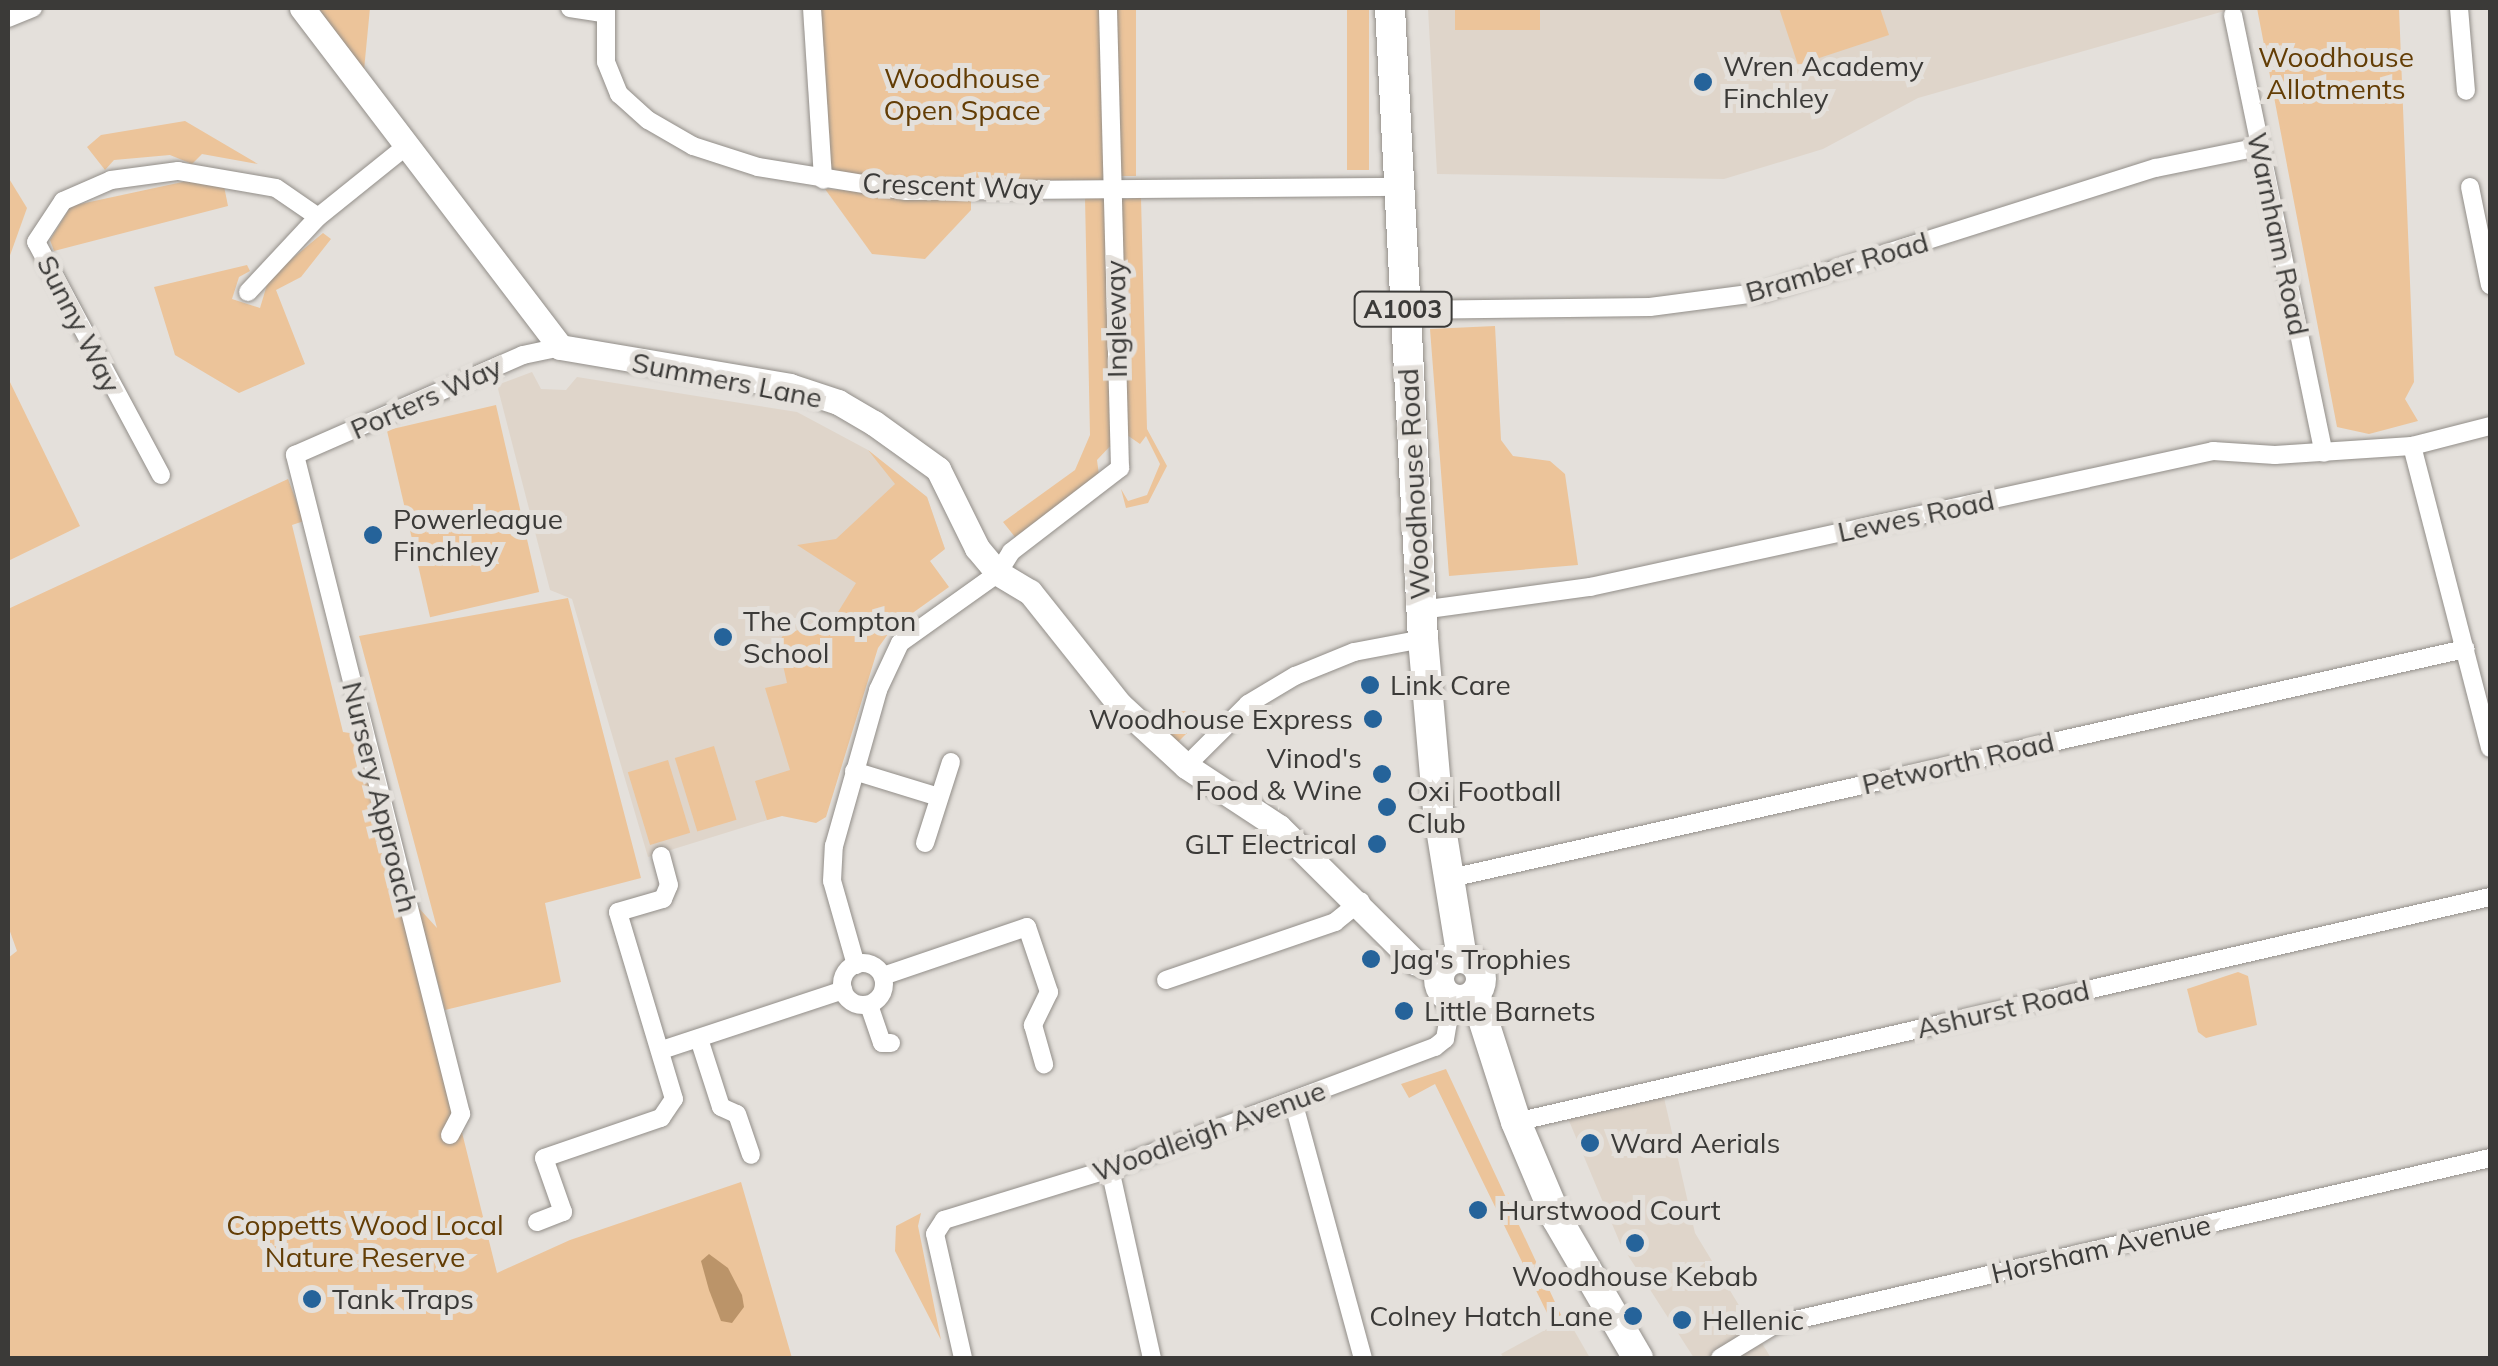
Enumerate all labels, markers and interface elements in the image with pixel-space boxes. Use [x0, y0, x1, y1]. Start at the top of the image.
park label: Woodhouse Allotments [2258, 40, 2414, 106]
place label: Wren Academy Finchley [1723, 49, 1924, 115]
park label: Woodhouse Open Space [883, 61, 1041, 127]
marker: Wren Academy Finchley [1692, 71, 1714, 93]
street label: Warnham Road [2240, 129, 2316, 339]
street label: Crescent Way [862, 166, 1044, 206]
street label: Bramber Road [1742, 225, 1932, 309]
street label: Sunny Way [30, 250, 128, 398]
street label: Ingleway [1098, 260, 1134, 378]
road number: A1003 [1353, 289, 1453, 329]
street label: Summers Lane [629, 345, 825, 415]
street label: Porters Way [345, 350, 507, 446]
street label: Woodhouse Road [1391, 367, 1437, 601]
street label: Lewes Road [1835, 483, 1997, 549]
place label: Powerleague Finchley [393, 502, 563, 568]
marker: Powerleague Finchley [362, 524, 384, 546]
place label: The Compton School [743, 604, 916, 670]
marker: The Compton School [712, 626, 734, 648]
place label: Link Care [1390, 668, 1511, 702]
marker: Link Care [1359, 674, 1381, 696]
street label: Nursery Approach [335, 678, 425, 916]
place label: Woodhouse Express [1089, 702, 1353, 736]
marker: Woodhouse Express [1362, 708, 1384, 730]
street label: Petworth Road [1859, 725, 2057, 801]
place label: Vinod's Food & Wine [1195, 741, 1362, 807]
marker: Vinod's Food & Wine [1371, 763, 1393, 785]
place label: Oxi Football Club [1407, 774, 1561, 840]
marker: Oxi Football Club [1376, 796, 1398, 818]
place label: GLT Electrical [1185, 827, 1357, 861]
marker: GLT Electrical [1366, 833, 1388, 855]
place label: Jag's Trophies [1391, 942, 1571, 976]
marker: Jag's Trophies [1360, 948, 1382, 970]
street label: Ashurst Road [1913, 973, 2093, 1045]
place label: Little Barnets [1424, 994, 1596, 1028]
marker: Little Barnets [1393, 1000, 1415, 1022]
street label: Woodleigh Avenue [1088, 1073, 1330, 1189]
place label: Ward Aerials [1610, 1126, 1780, 1160]
marker: Ward Aerials [1579, 1132, 1601, 1154]
place label: Hurstwood Court [1498, 1193, 1721, 1227]
marker: Hurstwood Court [1467, 1199, 1489, 1221]
street label: Horsham Avenue [1988, 1207, 2214, 1291]
park label: Coppetts Wood Local Nature Reserve [226, 1208, 504, 1274]
marker: Woodhouse Kebab [1624, 1232, 1646, 1254]
place label: Woodhouse Kebab [1512, 1259, 1758, 1293]
place label: Tank Traps [332, 1282, 474, 1316]
marker: Tank Traps [301, 1288, 323, 1310]
place label: Colney Hatch Lane [1369, 1299, 1613, 1333]
place label: Hellenic [1702, 1303, 1804, 1337]
marker: Colney Hatch Lane [1622, 1305, 1644, 1327]
marker: Hellenic [1671, 1309, 1693, 1331]

